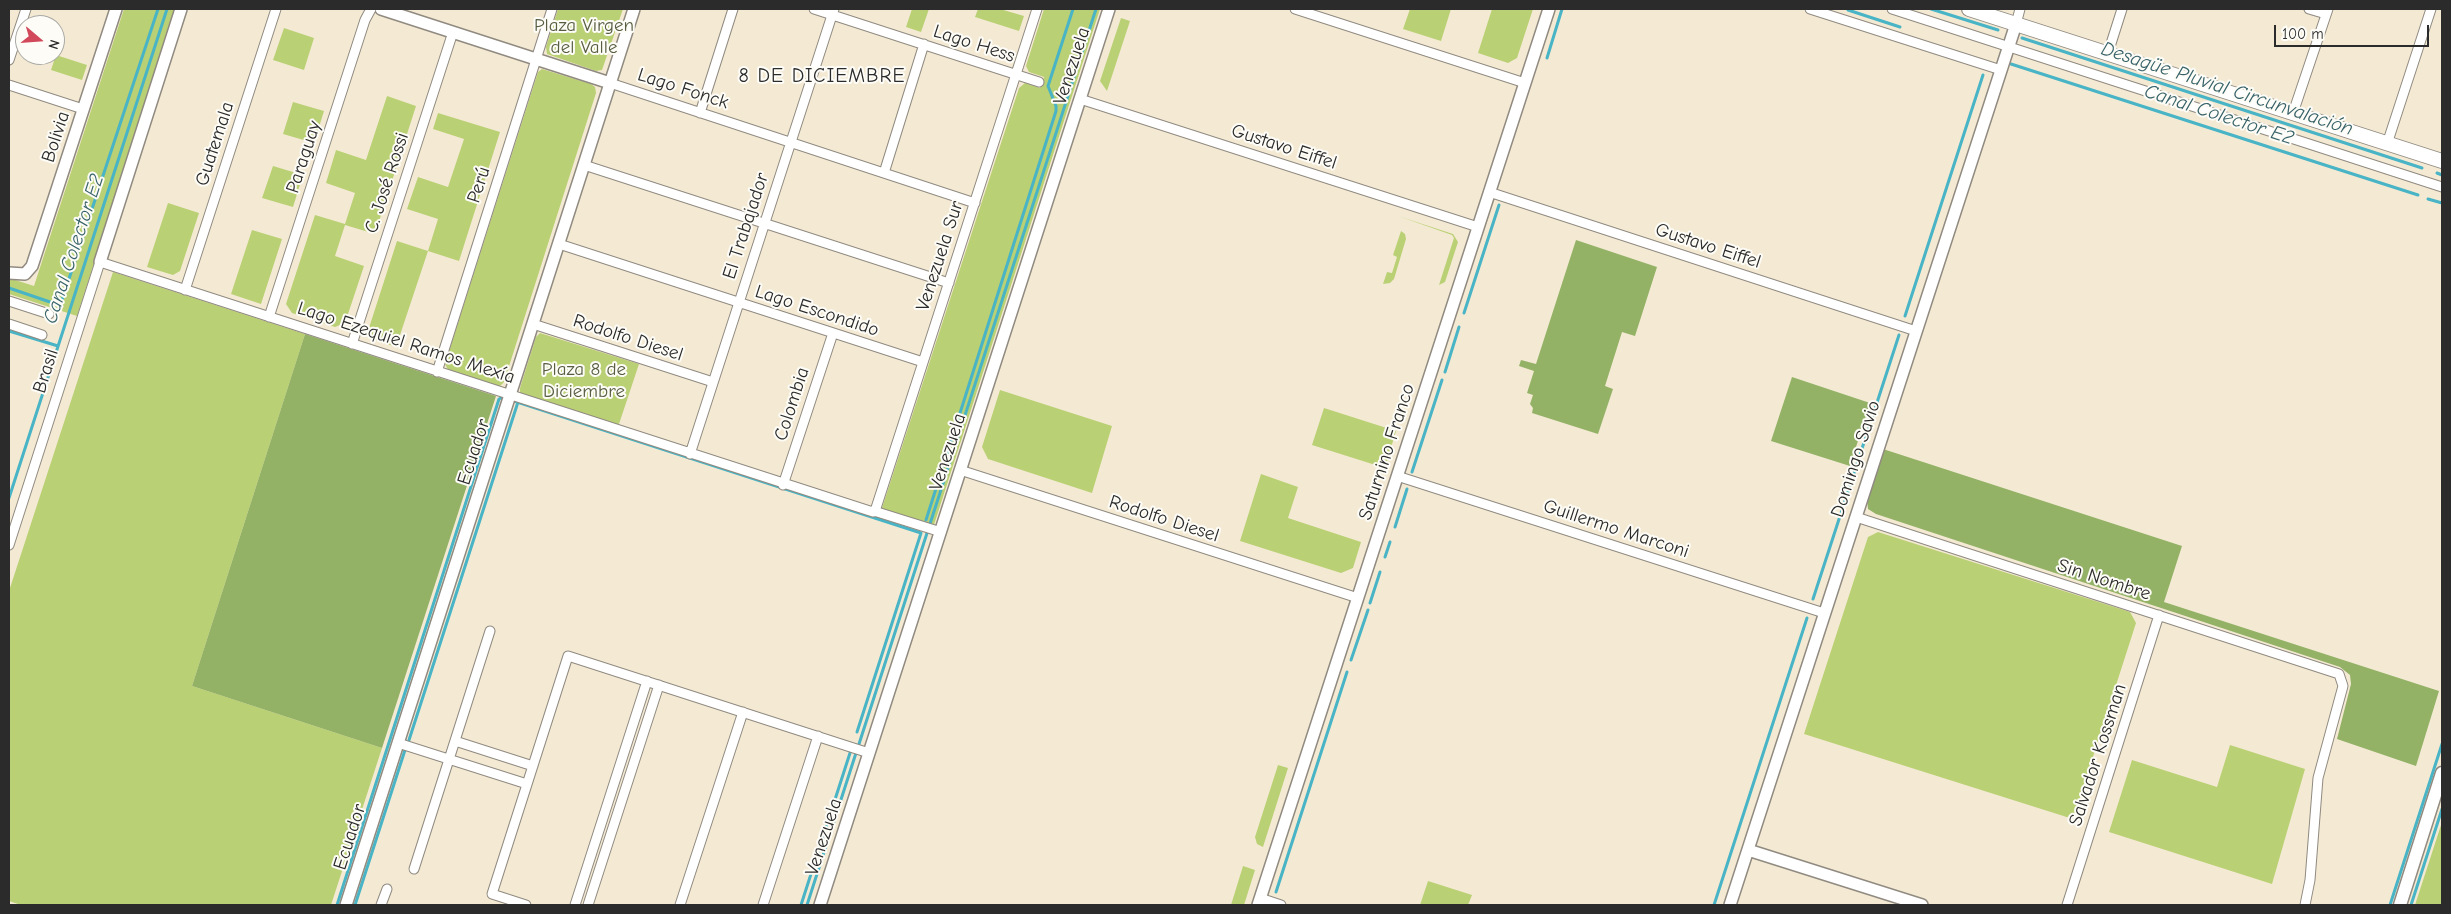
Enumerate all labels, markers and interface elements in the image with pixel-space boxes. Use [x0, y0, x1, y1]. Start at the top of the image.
north arrow [15, 15, 65, 65]
park label: Plaza Virgen del Valle [534, 15, 634, 59]
scale bar [2276, 15, 2431, 47]
street label: Lago Hess [930, 20, 1018, 68]
street label: Venezuela [1049, 24, 1095, 108]
text: 100 m [2282, 25, 2324, 43]
water label: Desagüe Pluvial Circunvalación [2098, 37, 2356, 141]
text: N [44, 38, 63, 51]
street label: Lago Fonck [635, 64, 731, 114]
district label: 8 DE DICIEMBRE [737, 64, 907, 88]
water label: Canal Colector E2 [2141, 80, 2297, 150]
street label: Guatemala [191, 99, 239, 189]
street label: Bolivia [37, 109, 75, 165]
street label: Paraguay [282, 118, 326, 196]
street label: Gustavo Eiffel [1228, 119, 1340, 175]
street label: C. José Rossi [360, 130, 414, 236]
street label: Perú [463, 164, 495, 206]
street label: El Trabajador [718, 170, 774, 282]
water label: Canal Colector E2 [39, 171, 109, 327]
street label: Venezuela Sur [912, 198, 968, 314]
street label: Gustavo Eiffel [1652, 218, 1764, 274]
street label: Lago Escondido [752, 280, 882, 342]
street label: Lago Ezequiel Ramos Mexía [294, 297, 518, 389]
street label: Rodolfo Diesel [570, 310, 686, 366]
street label: Brasil [28, 346, 64, 396]
park label: Plaza 8 de Diciembre [542, 359, 626, 403]
street label: Colombia [769, 364, 815, 444]
street label: Saturnino Franco [1354, 381, 1420, 523]
street label: Domingo Savio [1826, 398, 1886, 520]
street label: Venezuela [925, 410, 971, 494]
street label: Ecuador [453, 416, 495, 488]
street label: Rodolfo Diesel [1106, 491, 1222, 547]
street label: Guillermo Marconi [1540, 495, 1692, 563]
street label: Sin Nombre [2054, 554, 2154, 606]
street label: Salvador Kossman [2064, 681, 2132, 829]
street label: Venezuela [801, 795, 847, 879]
street label: Ecuador [329, 801, 371, 873]

